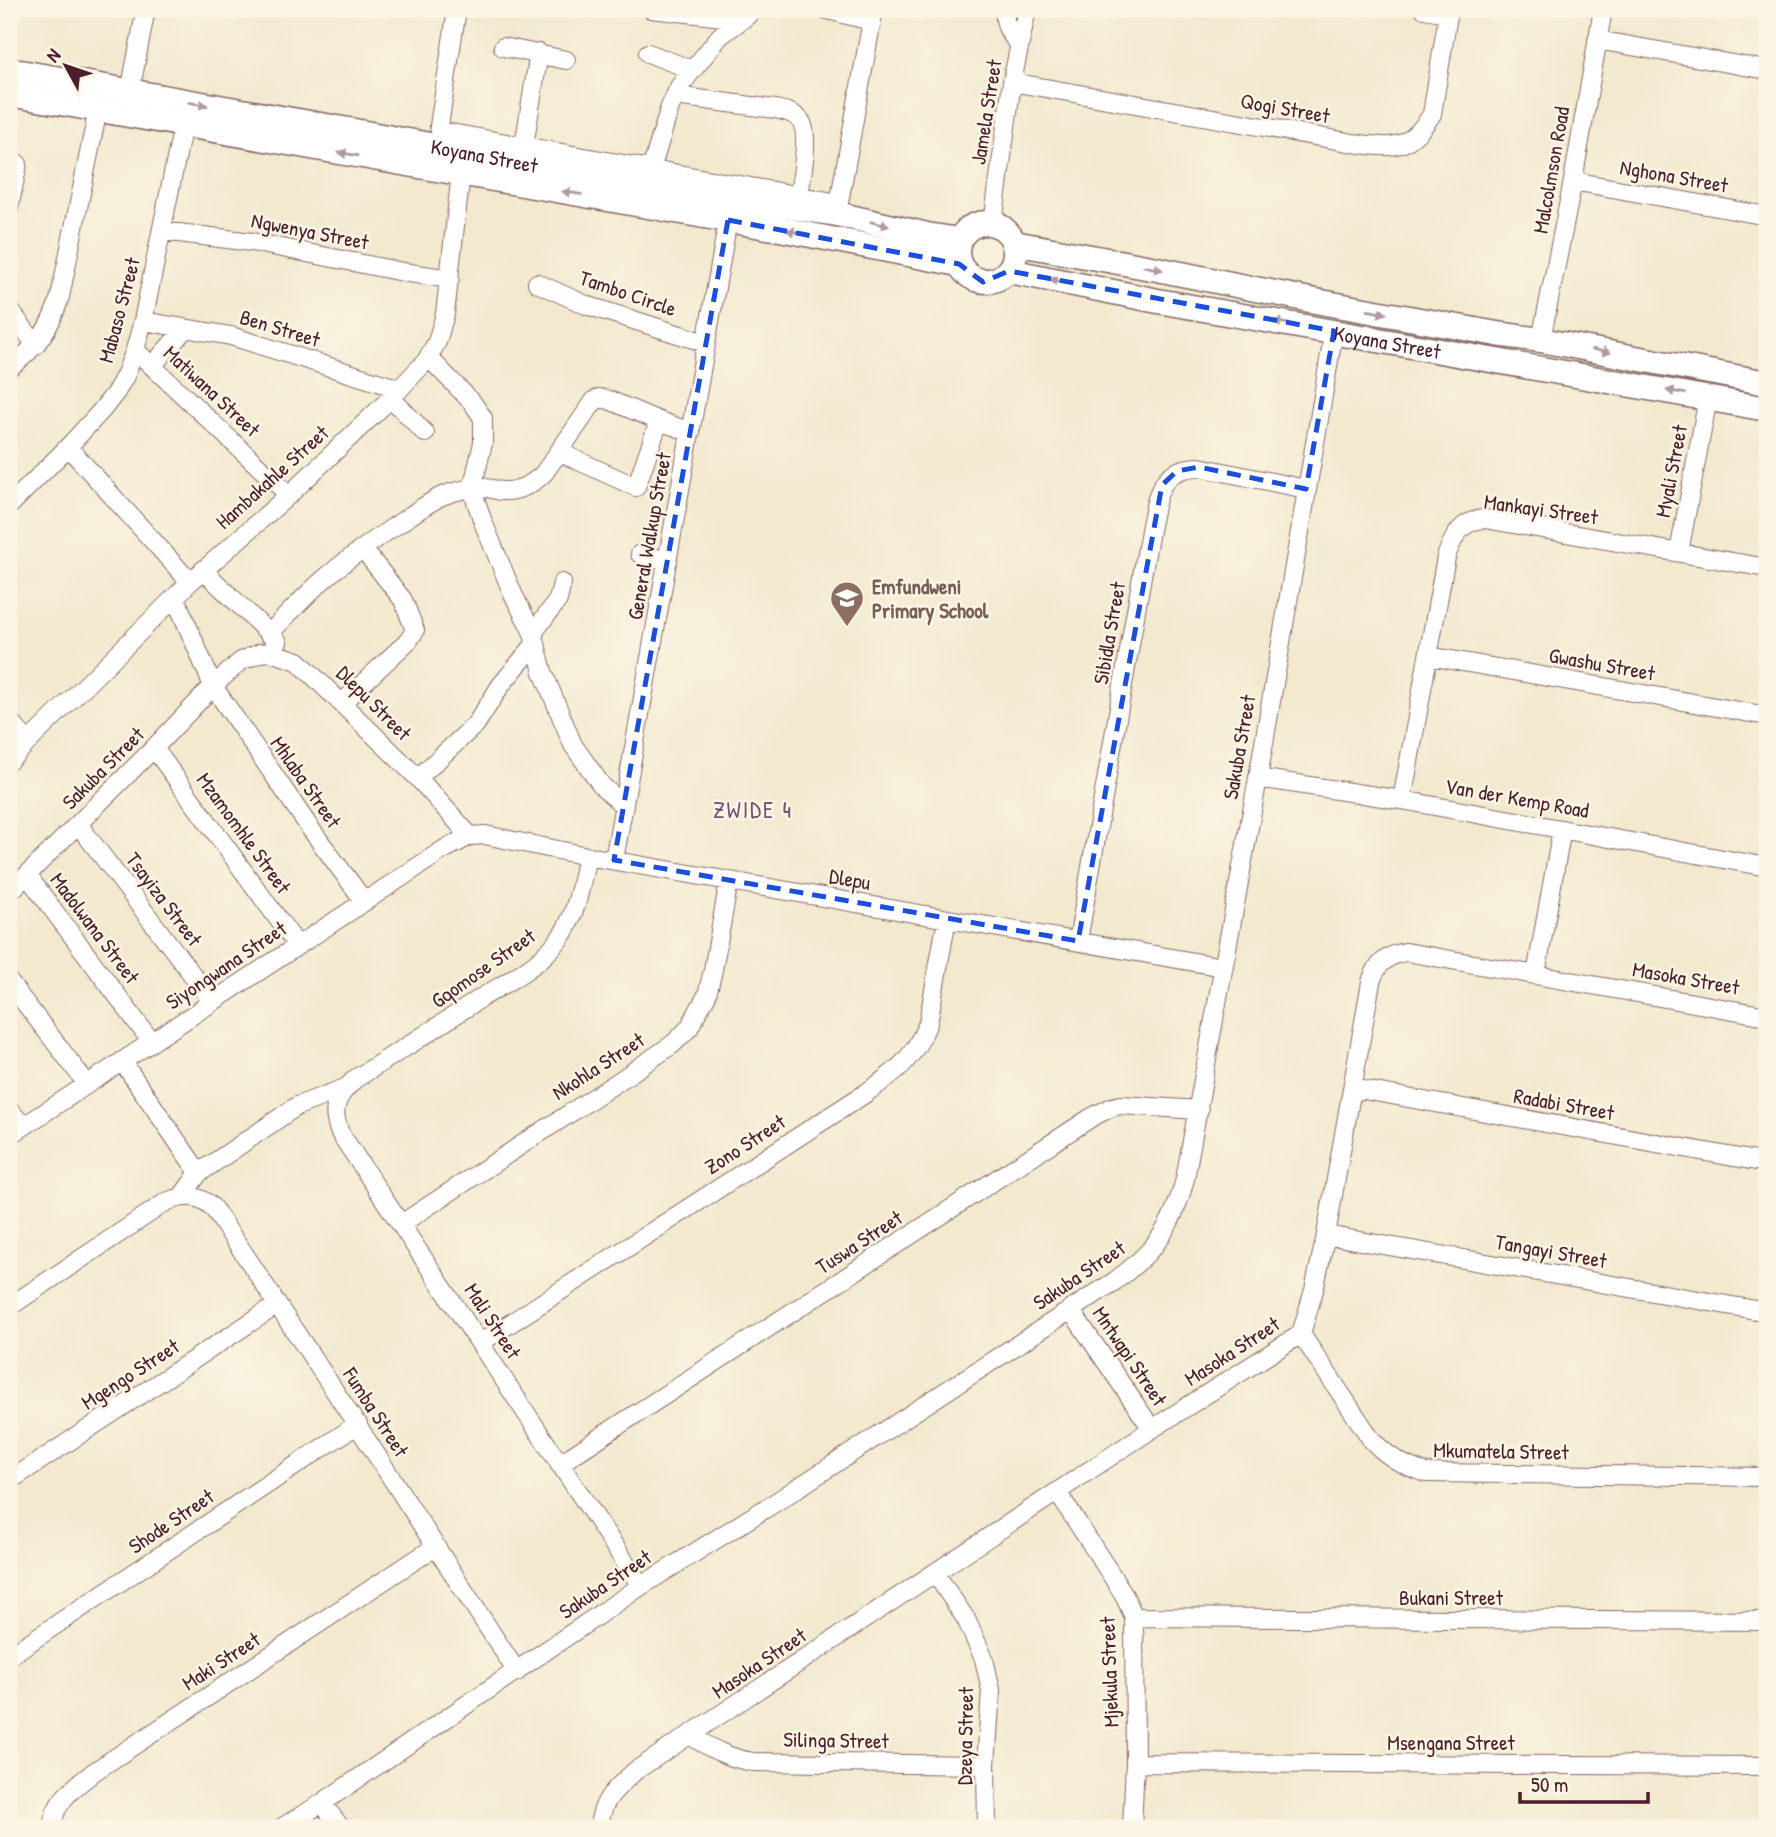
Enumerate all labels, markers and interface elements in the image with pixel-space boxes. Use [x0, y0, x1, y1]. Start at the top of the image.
north arrow [32, 32, 102, 102]
text: N [40, 43, 66, 67]
street label: Jamela Street [963, 57, 1009, 167]
street label: Qogi Street [1238, 86, 1333, 130]
one-way arrow [187, 99, 209, 110]
street label: Malcolmson Road [1526, 104, 1576, 236]
street label: Koyana Street [429, 131, 541, 180]
one-way arrow [337, 148, 359, 159]
street label: Nghona Street [1618, 152, 1731, 200]
one-way arrow [561, 187, 583, 198]
street label: Ngwenya Street [249, 205, 372, 257]
one-way arrow [869, 219, 891, 230]
one-way arrow [785, 227, 807, 238]
street label: Mabaso Street [91, 253, 147, 366]
street label: Tambo Circle [576, 263, 680, 323]
one-way arrow [1142, 263, 1164, 274]
one-way arrow [1048, 275, 1070, 286]
street label: Ben Street [236, 302, 324, 354]
one-way arrow [1366, 307, 1388, 318]
one-way arrow [1272, 317, 1294, 328]
street label: Koyana Street [1332, 318, 1444, 366]
street label: Matiwana Street [157, 339, 267, 444]
one-way arrow [1590, 346, 1612, 357]
one-way arrow [1665, 386, 1687, 397]
street label: Hambakahle Street [209, 418, 335, 536]
street label: Myali Street [1648, 422, 1694, 520]
street label: General Walkup Street [620, 449, 678, 622]
street label: Mankayi Street [1482, 487, 1600, 531]
place label: Emfundweni Primary School [872, 572, 989, 626]
school or university icon: Emfundweni Primary School [828, 579, 866, 628]
street label: Sibidla Street [1086, 579, 1132, 686]
street label: Gwashu Street [1547, 640, 1658, 688]
street label: Dlepu Street [330, 659, 418, 747]
street label: Sakuba Street [1216, 692, 1263, 802]
street label: Sakuba Street [55, 720, 151, 816]
street label: Mhlaba Street [264, 730, 349, 834]
street label: Mzamomhle Street [190, 767, 298, 900]
street label: Van der Kemp Road [1443, 771, 1591, 825]
district label: ZWIDE 4 [713, 794, 793, 825]
street label: Tsayiza Street [119, 846, 209, 953]
street label: Dlepu [827, 861, 873, 897]
street label: Madolwana Street [44, 866, 147, 990]
street label: Siyongwana Street [160, 913, 293, 1016]
street label: Gqomose Street [425, 921, 542, 1015]
street label: Masoka Street [1630, 954, 1742, 1002]
street label: Nkohla Street [546, 1025, 650, 1107]
street label: Radabi Street [1512, 1081, 1617, 1127]
street label: Zono Street [699, 1107, 792, 1181]
street label: Tuswa Street [810, 1203, 909, 1281]
street label: Tangayi Street [1493, 1227, 1610, 1275]
street label: Sakuba Street [1027, 1233, 1132, 1317]
street label: Mali Street [458, 1278, 529, 1365]
street label: Mntwapi Street [1086, 1300, 1174, 1412]
street label: Masoka Street [1179, 1309, 1286, 1393]
street label: Mgengo Street [75, 1331, 185, 1416]
street label: Fumba Street [336, 1361, 416, 1463]
street label: Mkumatela Street [1433, 1435, 1570, 1467]
street label: Shode Street [123, 1481, 220, 1560]
street label: Sakuba Street [553, 1542, 658, 1626]
street label: Bukani Street [1399, 1583, 1504, 1612]
street label: Mjekula Street [1093, 1616, 1125, 1728]
street label: Masoka Street [706, 1620, 812, 1705]
street label: Maki Street [176, 1624, 266, 1697]
street label: Dzeya Street [950, 1686, 980, 1785]
street label: Silinga Street [783, 1725, 890, 1755]
street label: Msengana Street [1387, 1728, 1515, 1757]
scale bar [1520, 1760, 1648, 1804]
text: 50 m [1531, 1770, 1568, 1799]

